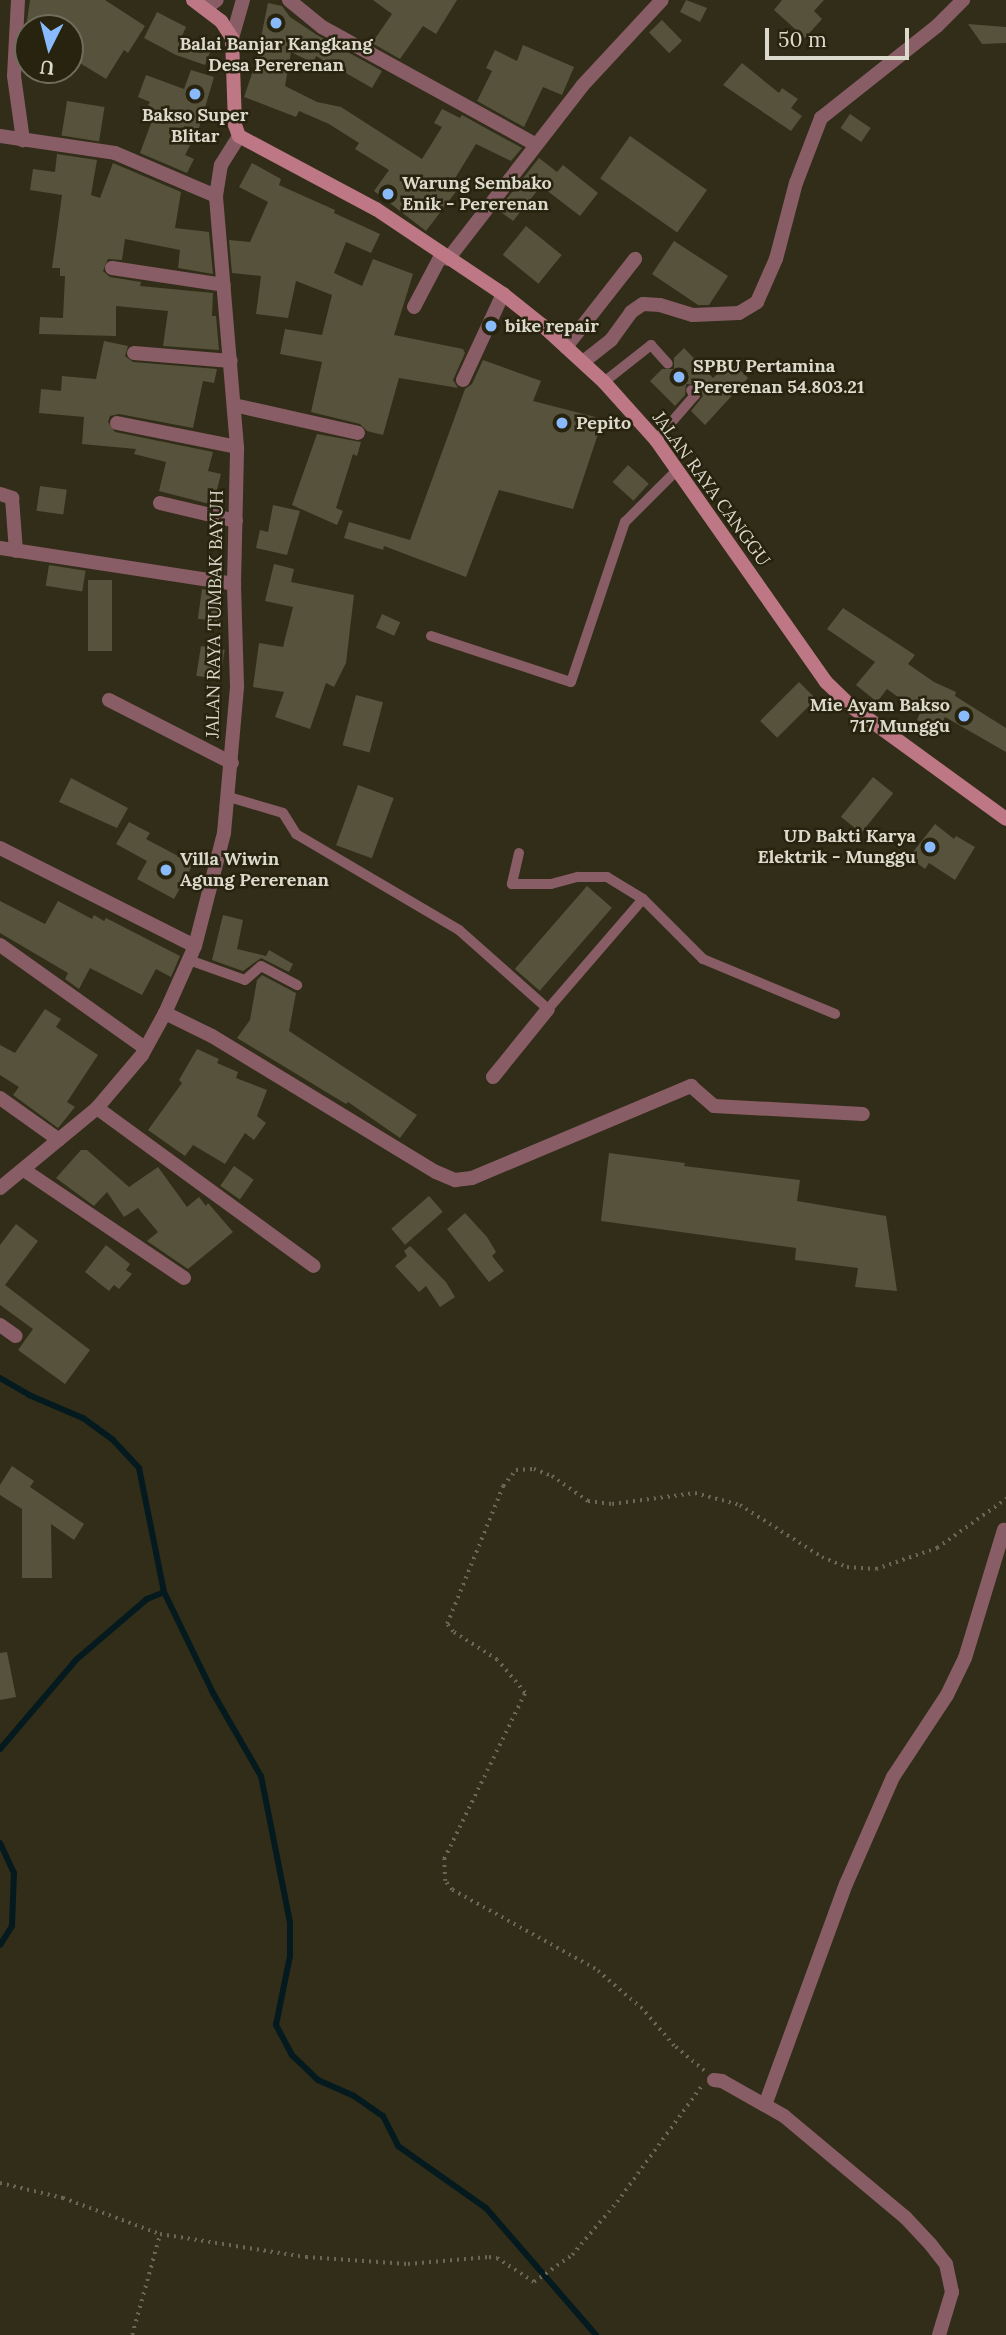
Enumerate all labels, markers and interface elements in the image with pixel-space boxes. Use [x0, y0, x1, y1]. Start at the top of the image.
north arrow [14, 14, 84, 84]
scale bar [768, 14, 912, 58]
marker: Balai Banjar Kangkang Desa Pererenan [268, 15, 284, 31]
text: 50 m [778, 26, 827, 53]
place label: Balai Banjar Kangkang Desa Pererenan [179, 34, 373, 76]
text: U [39, 55, 55, 81]
marker: Bakso Super Blitar [187, 86, 203, 102]
place label: Bakso Super Blitar [142, 105, 248, 148]
place label: Warung Sembako Enik - Pererenan [402, 173, 552, 216]
marker: Warung Sembako Enik - Pererenan [380, 186, 396, 202]
place label: bike repair [505, 315, 599, 337]
marker: bike repair [483, 318, 499, 334]
place label: SPBU Pertamina Pererenan 54.803.21 [693, 356, 864, 398]
marker: SPBU Pertamina Pererenan 54.803.21 [671, 369, 687, 385]
street label: JALAN RAYA CANGGU [648, 408, 774, 570]
place label: Pepito [576, 412, 631, 434]
marker: Pepito [554, 415, 570, 431]
street label: JALAN RAYA TUMBAK BAYUH [202, 490, 228, 738]
place label: Mie Ayam Bakso 717 Munggu [810, 695, 950, 738]
marker: Mie Ayam Bakso 717 Munggu [956, 708, 972, 724]
place label: UD Bakti Karya Elektrik - Munggu [757, 826, 916, 868]
marker: UD Bakti Karya Elektrik - Munggu [922, 839, 938, 855]
place label: Villa Wiwin Agung Pererenan [180, 849, 329, 892]
marker: Villa Wiwin Agung Pererenan [158, 862, 174, 878]

